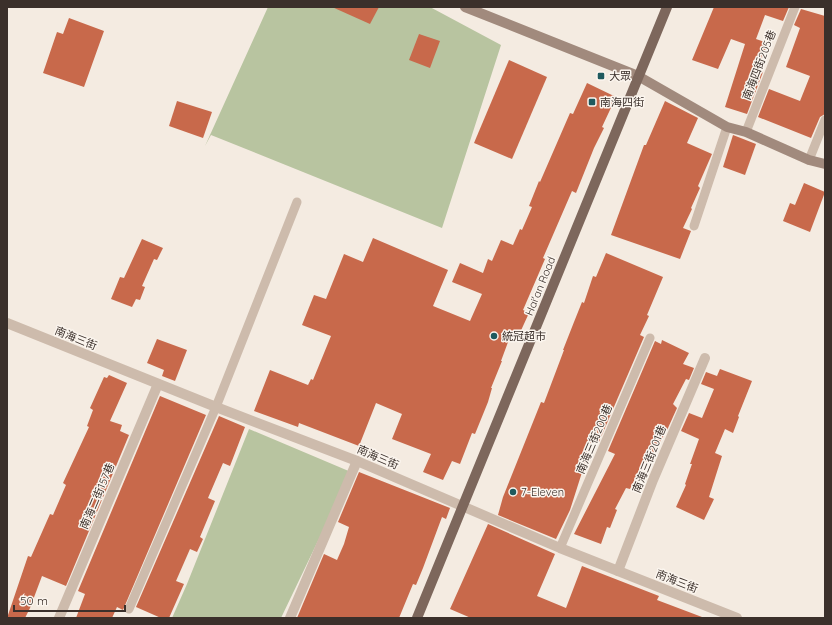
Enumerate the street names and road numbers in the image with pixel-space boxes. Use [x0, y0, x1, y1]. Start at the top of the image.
street label: 南海四街205巷 [739, 28, 779, 102]
street label: Hai'an Road [522, 254, 558, 318]
street label: 南海三街 [53, 323, 99, 353]
street label: 南海三街200巷 [573, 402, 615, 476]
street label: 南海三街201巷 [629, 423, 669, 495]
street label: 南海三街 [355, 442, 401, 472]
street label: 南海二街157巷 [77, 461, 117, 531]
street label: 南海三街 [654, 567, 700, 595]

